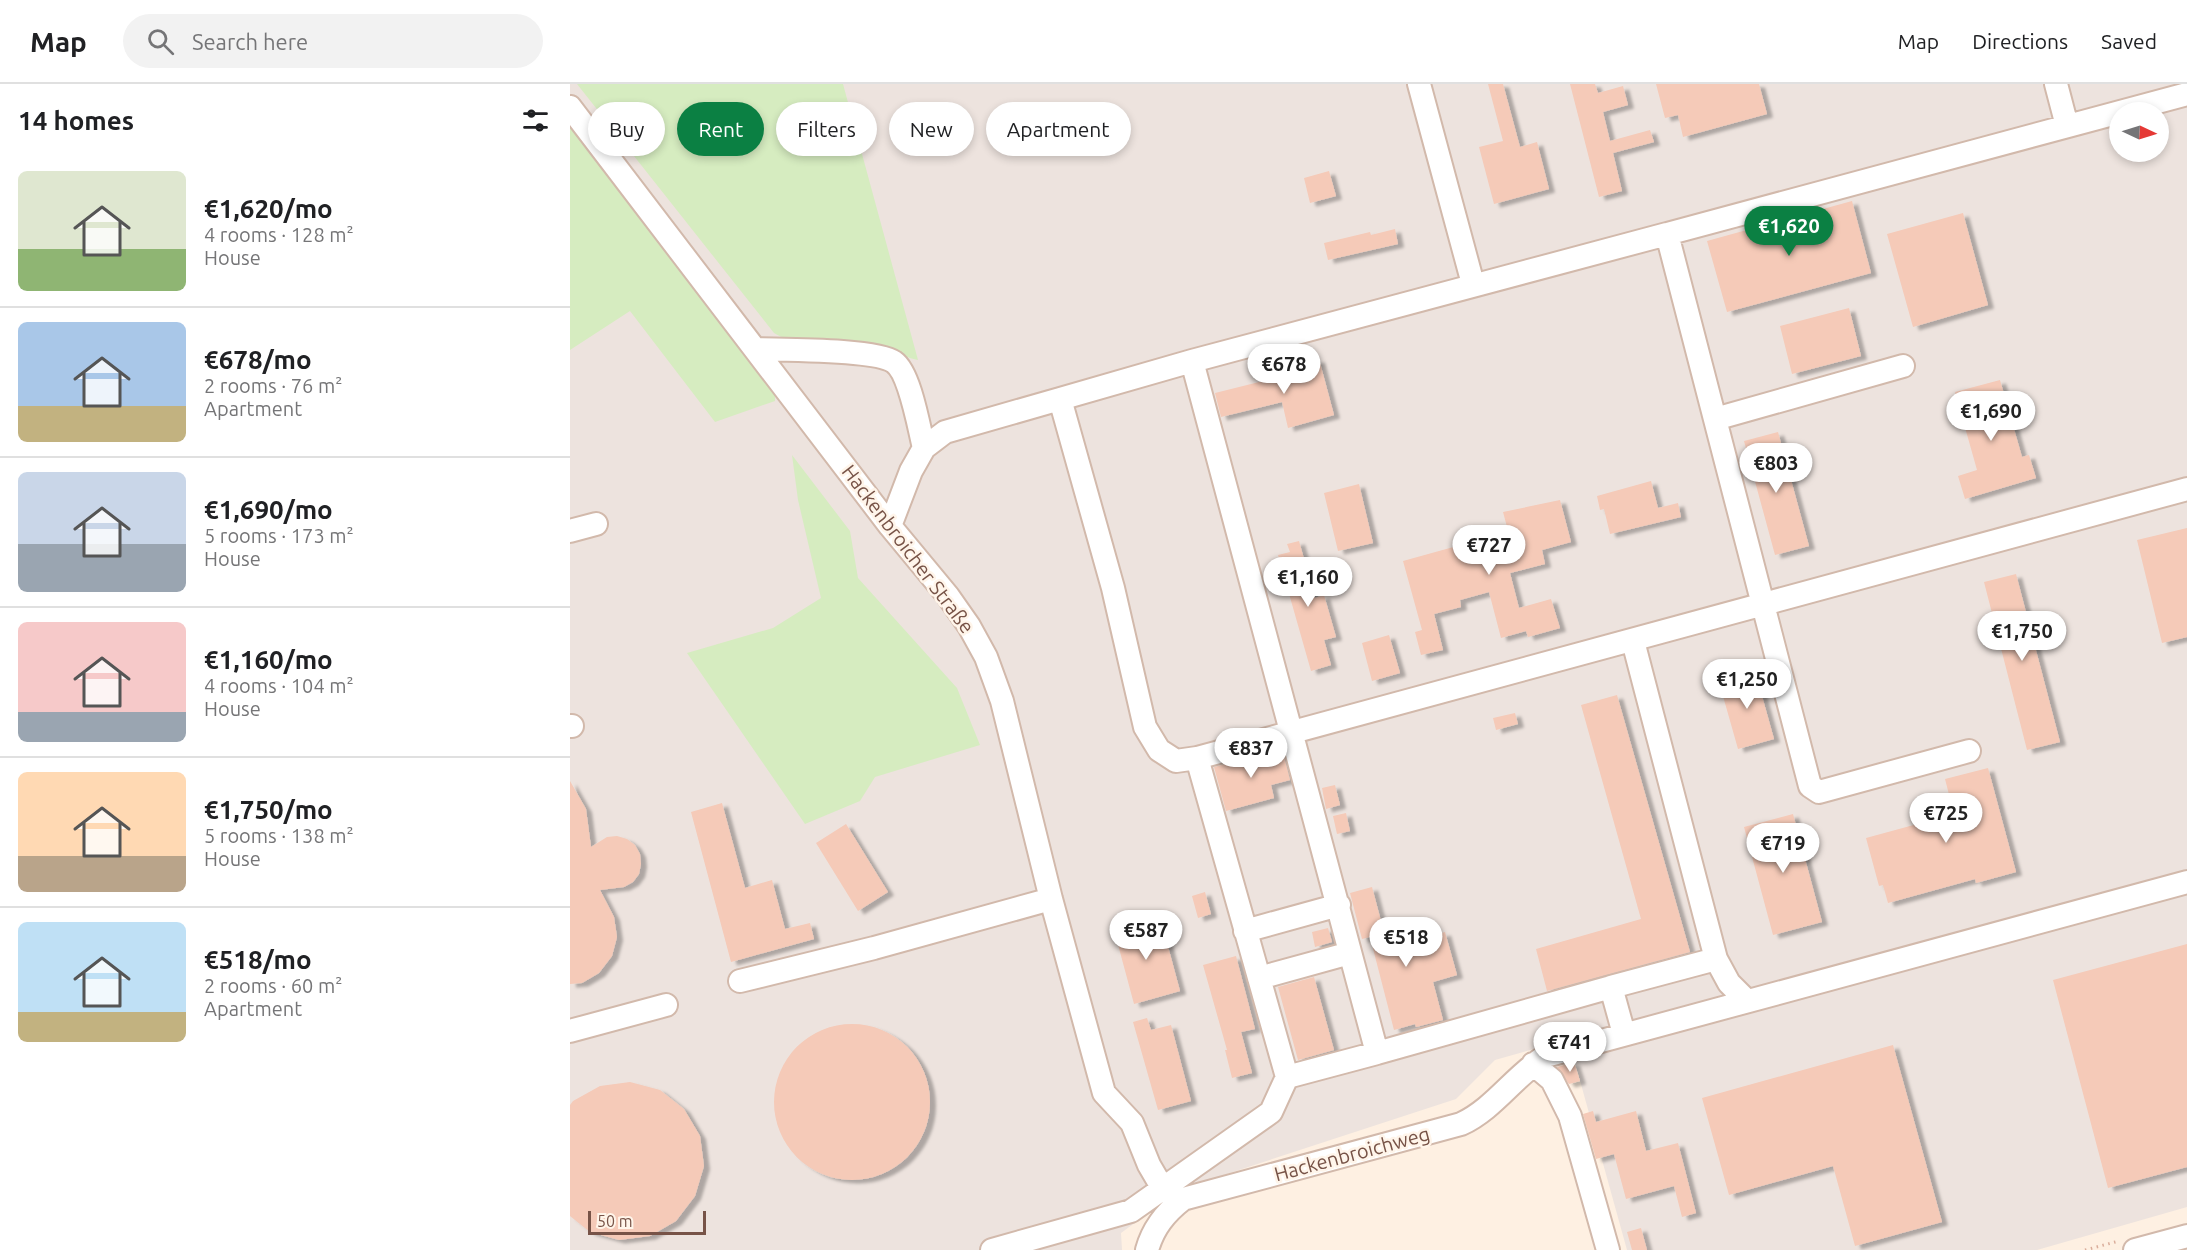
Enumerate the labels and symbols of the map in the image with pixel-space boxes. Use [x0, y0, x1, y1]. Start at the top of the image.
north arrow [2109, 102, 2169, 162]
pin: €1,620 [1740, 206, 1838, 257]
pin: €678 [1248, 344, 1320, 395]
pin: €1,690 [1942, 391, 2040, 442]
pin: €803 [1740, 443, 1812, 494]
street label: Hackenbroicher Straße [838, 460, 979, 637]
pin: €727 [1453, 525, 1525, 576]
pin: €1,160 [1259, 557, 1357, 608]
pin: €1,750 [1973, 611, 2071, 662]
pin: €1,250 [1698, 659, 1796, 710]
pin: €837 [1215, 728, 1287, 779]
pin: €725 [1910, 793, 1982, 844]
pin: €719 [1747, 823, 1819, 874]
pin: €587 [1110, 910, 1182, 961]
pin: €518 [1370, 917, 1442, 968]
pin: €741 [1534, 1022, 1606, 1073]
street label: Hackenbroichweg [1271, 1122, 1432, 1185]
scale bar [588, 1208, 706, 1236]

